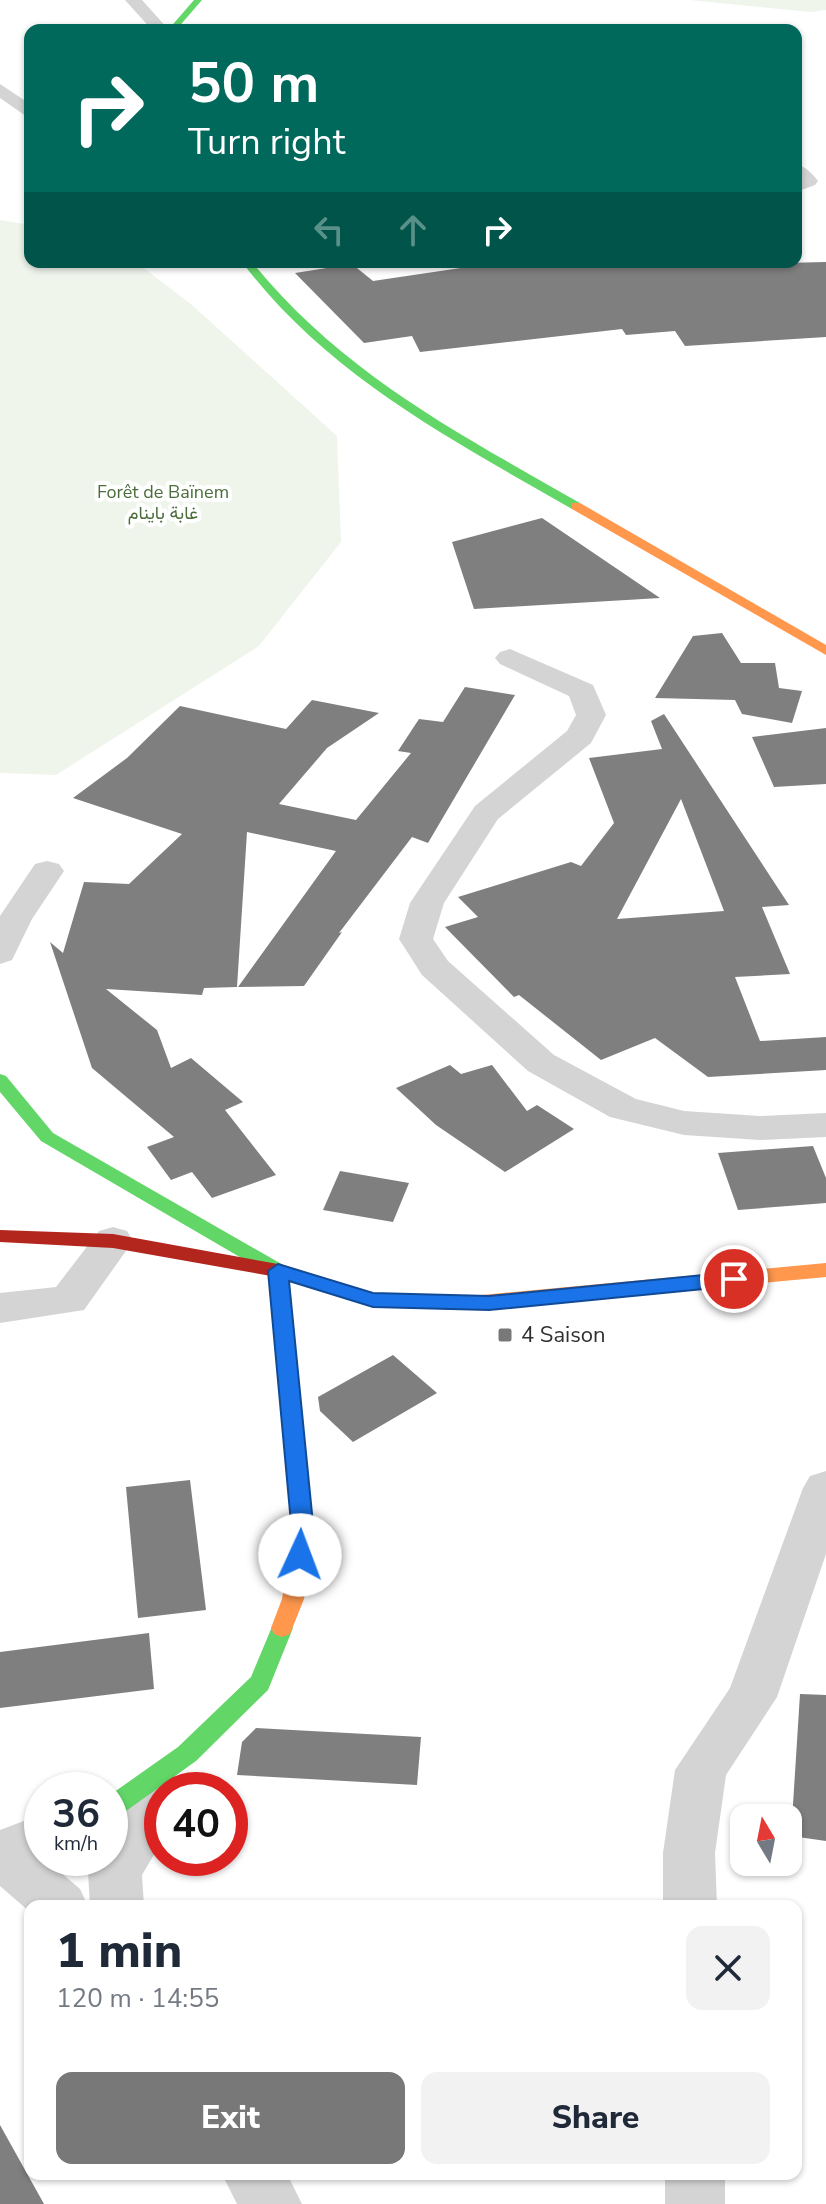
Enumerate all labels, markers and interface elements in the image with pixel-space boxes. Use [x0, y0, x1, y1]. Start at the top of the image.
text: 50 m [188, 45, 319, 122]
icon: right [56, 56, 160, 160]
text: Turn right [188, 118, 345, 167]
icon: left [307, 208, 351, 252]
icon: ahead [391, 208, 435, 252]
icon: right [475, 208, 519, 252]
park label: Forêt de Baïnem غابة باينام [97, 480, 229, 525]
pin [700, 1245, 768, 1313]
icon: arrive [712, 1257, 756, 1301]
place label: 4 Saison [521, 1320, 605, 1350]
marker: 4 Saison [496, 1326, 514, 1344]
position arrow [258, 1513, 342, 1597]
speed limit sign: 40 [144, 1772, 248, 1876]
text: 36 [52, 1787, 100, 1841]
north arrow [730, 1804, 802, 1876]
map controls [730, 1804, 802, 1876]
text: km/h [54, 1830, 98, 1857]
text: 1 min [56, 1918, 182, 1984]
button: close [686, 1926, 770, 2010]
text: 120 m · 14:55 [56, 1981, 219, 2016]
button: Exit [56, 2072, 405, 2164]
button: Share [421, 2072, 770, 2164]

